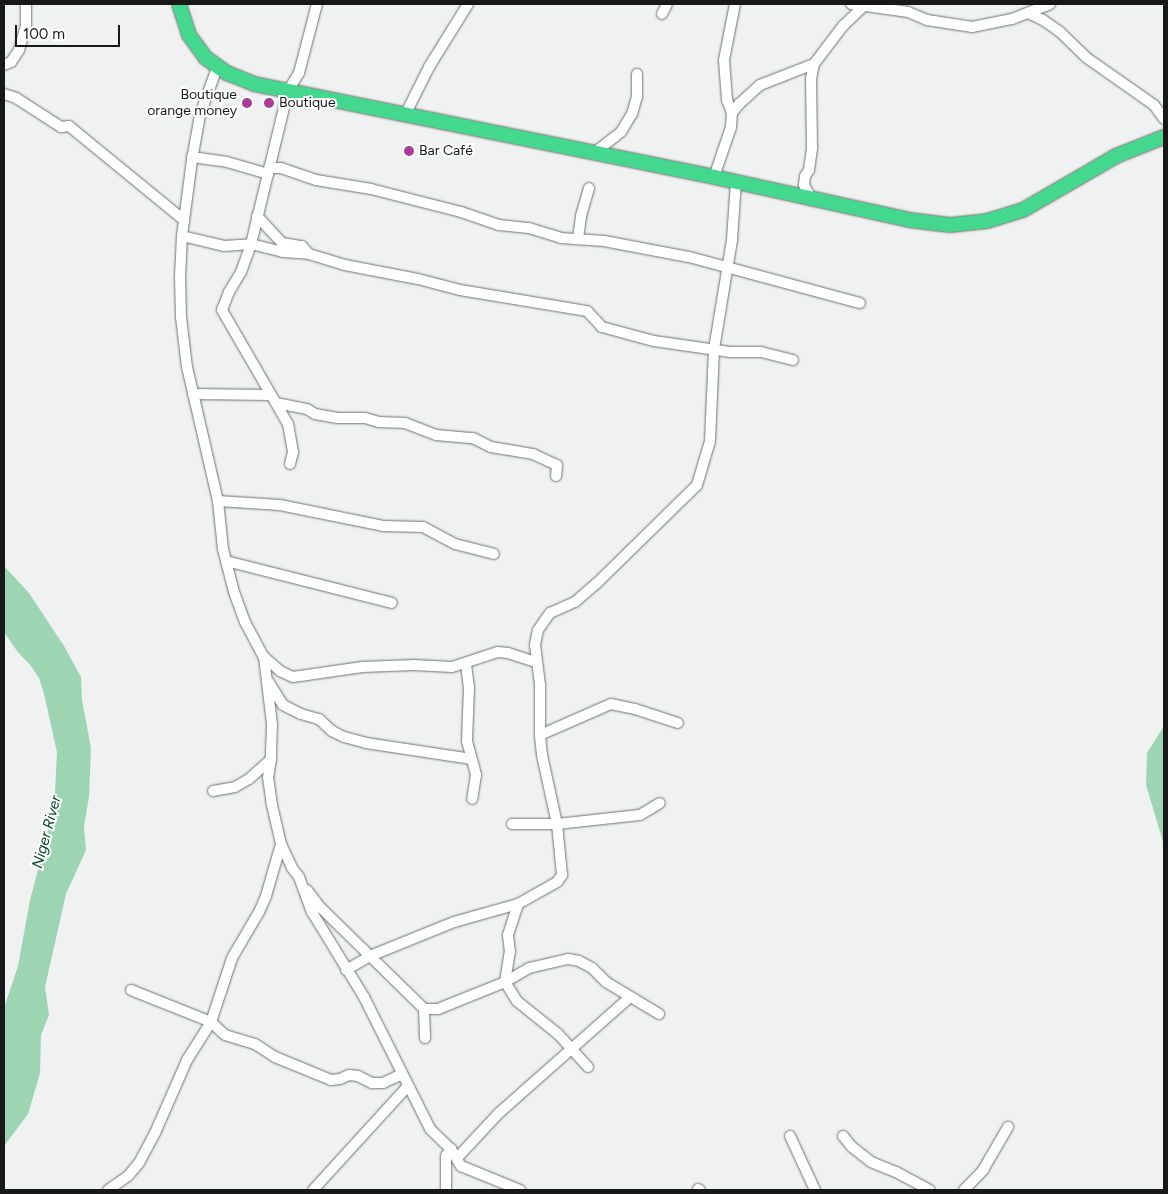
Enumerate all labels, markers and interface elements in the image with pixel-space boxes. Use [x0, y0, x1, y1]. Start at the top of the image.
scale bar [18, 15, 122, 47]
text: 100 m [23, 25, 65, 43]
place label: Boutique orange money [147, 87, 237, 120]
place label: Boutique [279, 95, 336, 111]
marker: Boutique orange money [241, 97, 253, 109]
marker: Boutique [263, 97, 275, 109]
place label: Bar Café [419, 143, 473, 159]
marker: Bar Café [403, 145, 415, 157]
water label: Niger River [29, 794, 65, 870]

